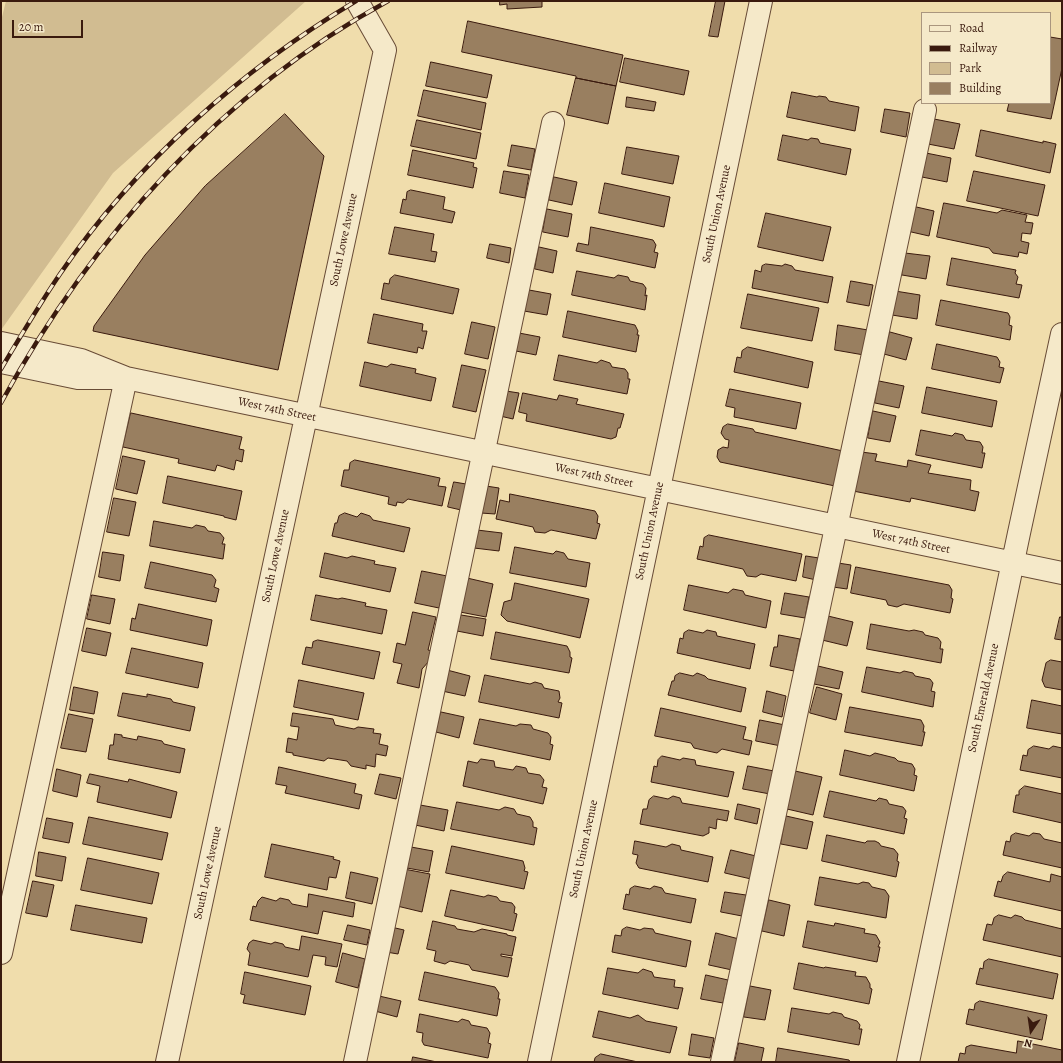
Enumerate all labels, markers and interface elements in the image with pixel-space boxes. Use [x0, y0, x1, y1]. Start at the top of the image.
scale bar [14, 12, 85, 38]
legend [921, 12, 1051, 104]
text: 20 m [19, 19, 43, 35]
text: Road [959, 20, 984, 36]
text: Railway [959, 40, 997, 56]
text: Park [959, 60, 982, 76]
text: Building [959, 80, 1001, 96]
street label: South Union Avenue [700, 164, 734, 264]
street label: South Lowe Avenue [327, 192, 361, 288]
street label: West 74th Street [237, 395, 317, 425]
street label: West 74th Street [554, 461, 634, 491]
street label: South Union Avenue [633, 481, 667, 581]
street label: South Lowe Avenue [259, 508, 293, 604]
street label: West 74th Street [871, 527, 951, 557]
street label: South Emerald Avenue [965, 642, 1003, 754]
street label: South Union Avenue [567, 799, 601, 899]
street label: South Lowe Avenue [191, 825, 225, 921]
north arrow [1011, 1011, 1051, 1051]
text: N [1023, 1035, 1034, 1051]

